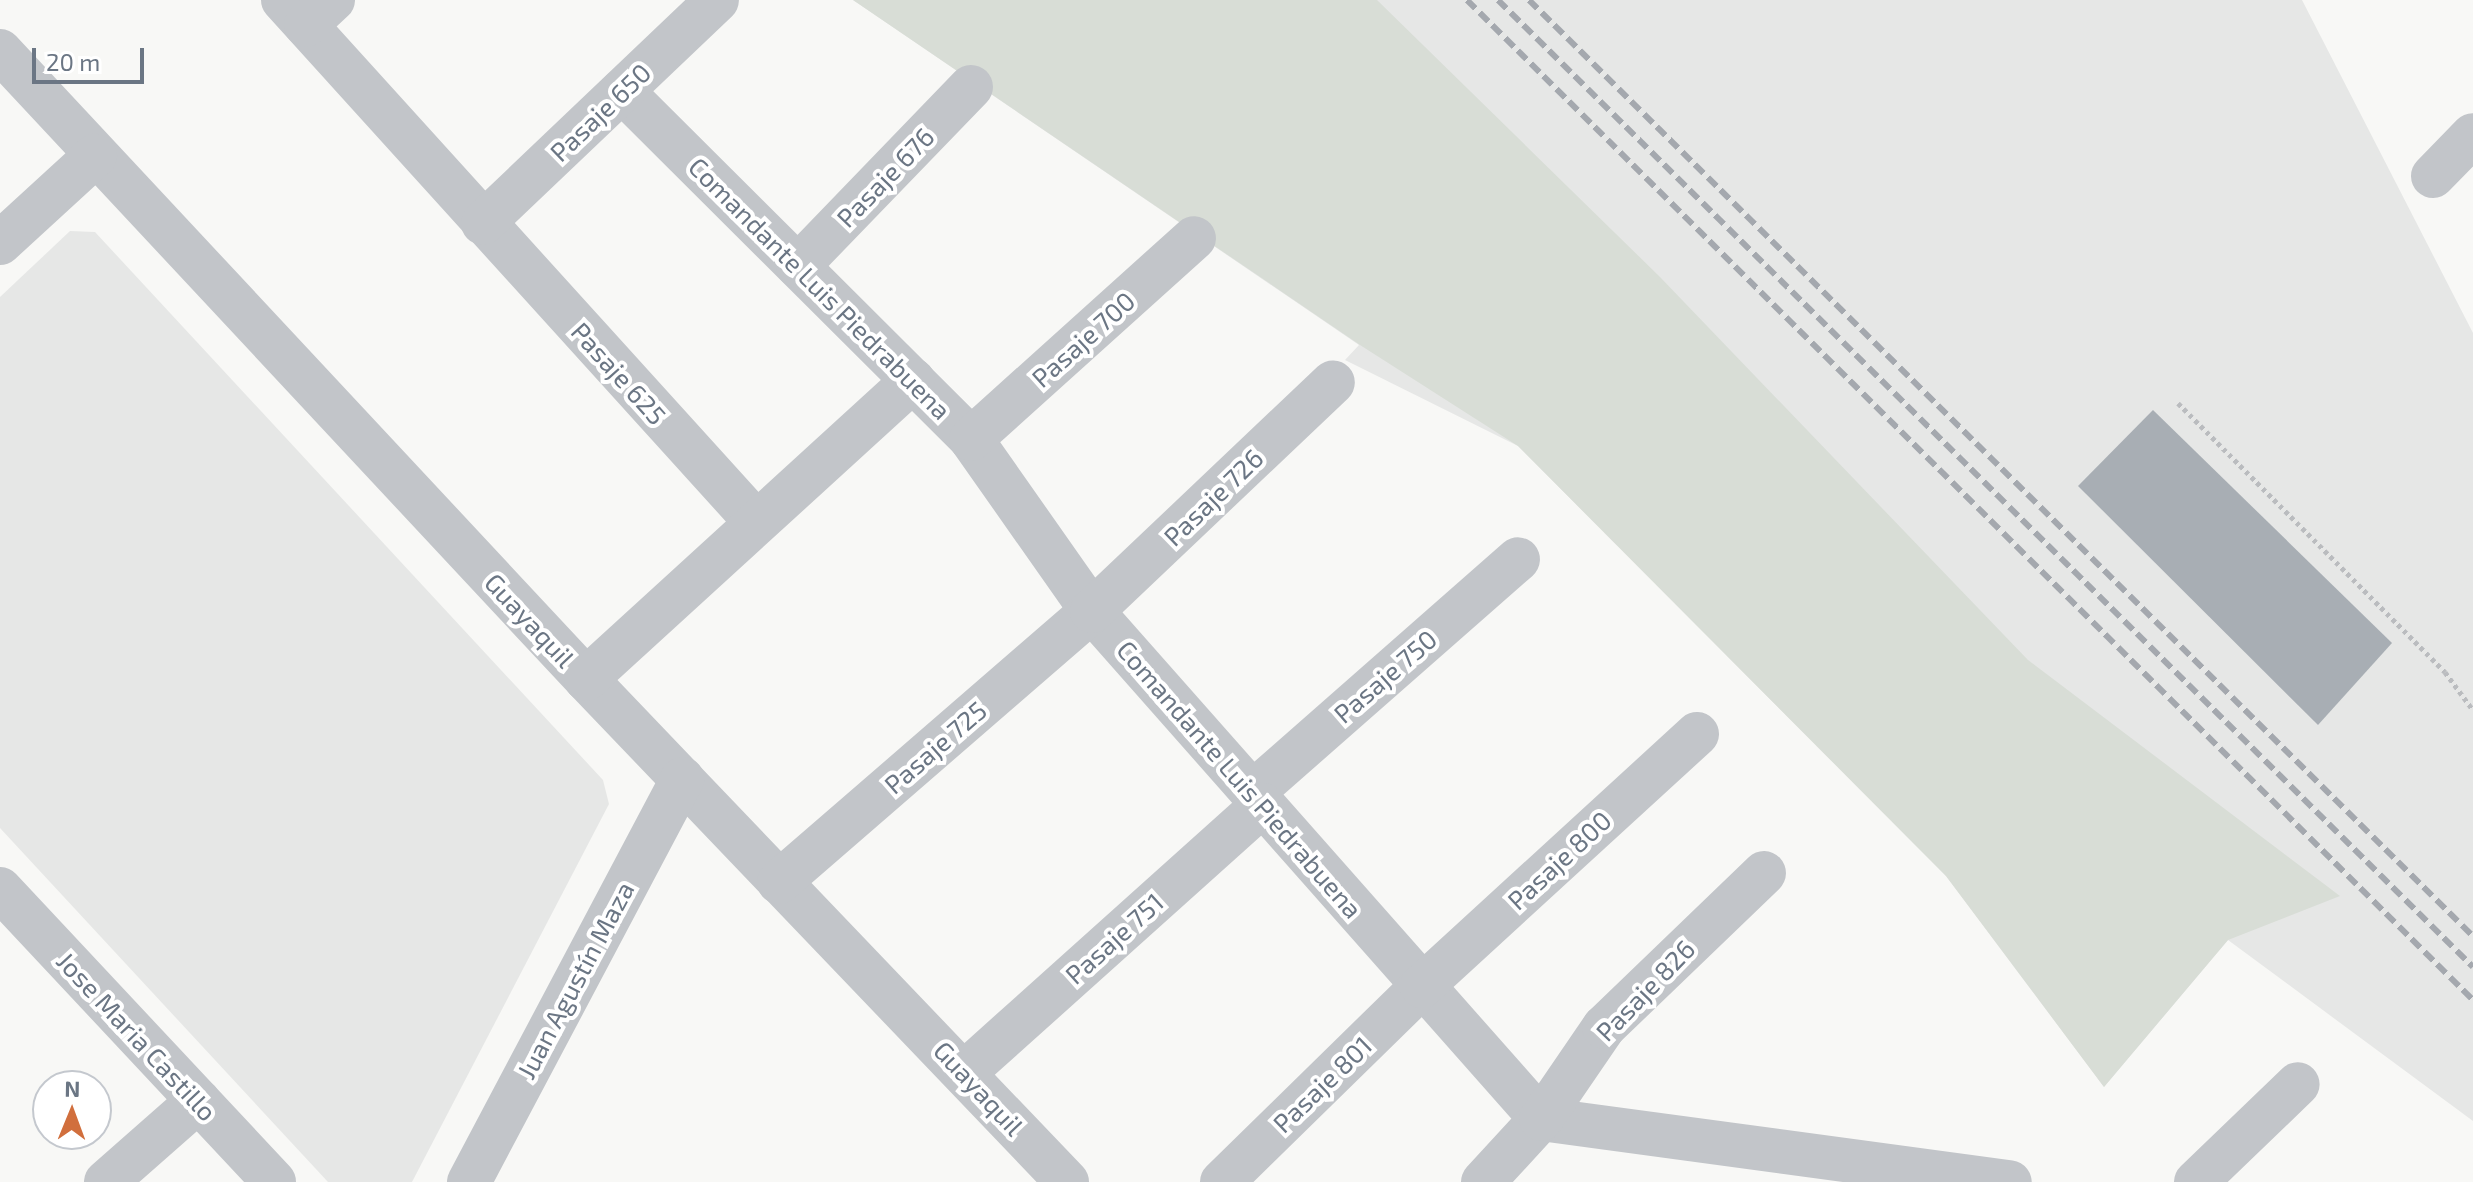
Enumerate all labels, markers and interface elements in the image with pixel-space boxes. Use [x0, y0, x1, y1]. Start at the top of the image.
scale bar [36, 32, 148, 82]
text: 20 m [46, 47, 100, 76]
street label: Pasaje 650 [543, 56, 657, 168]
street label: Pasaje 676 [830, 121, 940, 233]
street label: Comandante Luis Piedrabuena [683, 151, 957, 425]
street label: Pasaje 700 [1025, 285, 1141, 393]
street label: Pasaje 625 [565, 315, 673, 431]
street label: Pasaje 726 [1157, 442, 1269, 552]
street label: Guayaquil [479, 567, 581, 673]
street label: Pasaje 750 [1327, 623, 1443, 729]
street label: Comandante Luis Piedrabuena [1111, 634, 1369, 924]
street label: Pasaje 725 [878, 694, 992, 800]
street label: Pasaje 800 [1501, 804, 1617, 916]
street label: Juan Agustín Maza [510, 876, 640, 1084]
street label: Pasaje 751 [1059, 886, 1169, 990]
street label: Pasaje 826 [1589, 933, 1701, 1047]
street label: Jose Maria Castillo [51, 945, 223, 1127]
street label: Pasaje 801 [1266, 1029, 1378, 1139]
street label: Guayaquil [928, 1035, 1030, 1141]
north arrow [32, 1070, 112, 1150]
text: N [64, 1075, 81, 1101]

